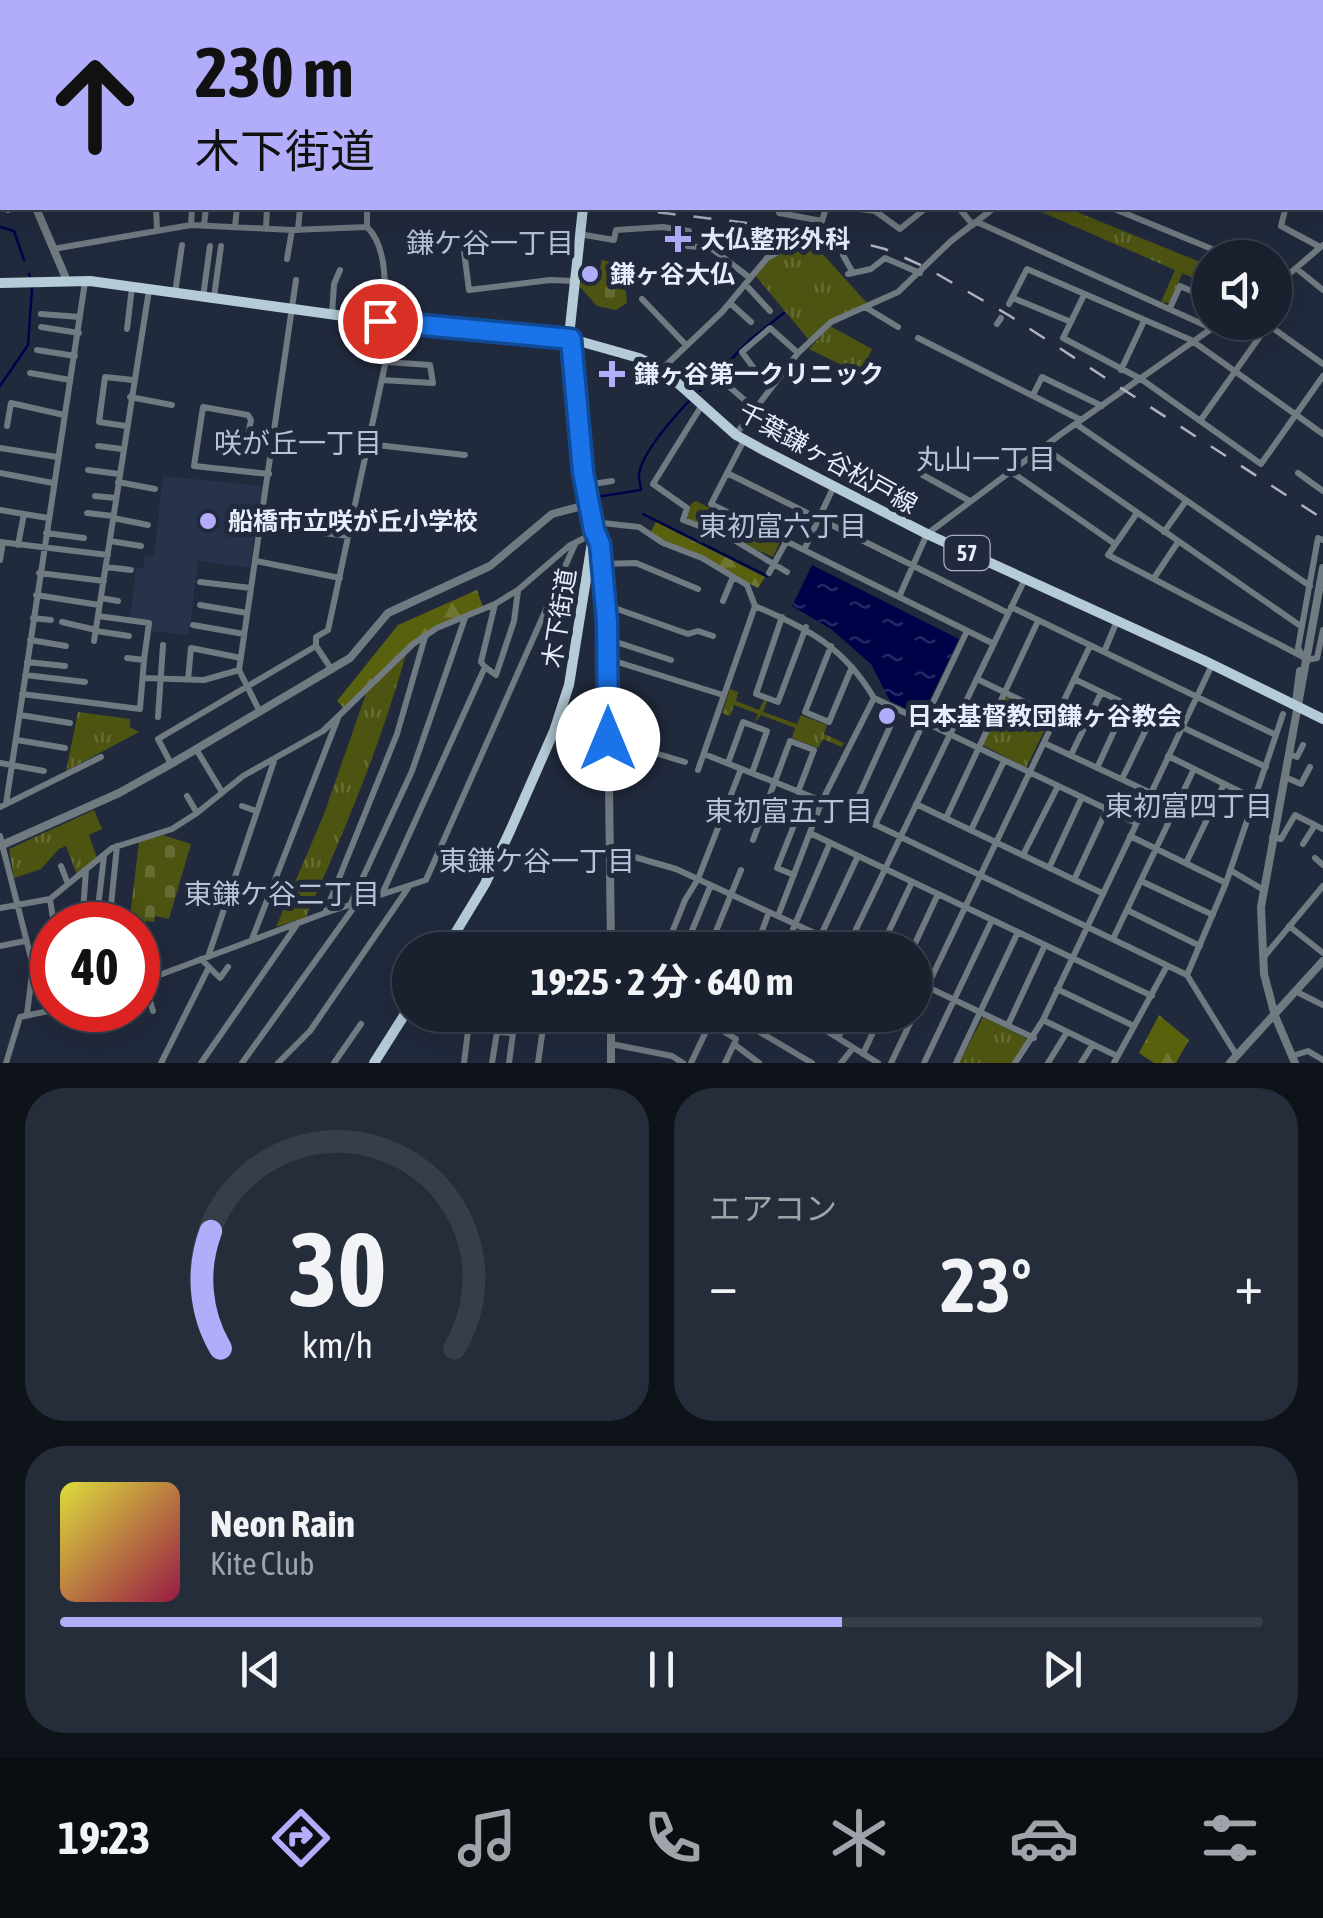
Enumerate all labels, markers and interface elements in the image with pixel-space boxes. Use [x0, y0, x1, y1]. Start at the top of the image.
text: 230 m [195, 32, 354, 112]
icon: ahead [30, 40, 160, 170]
text: 木下街道 [195, 125, 375, 177]
place label: 大仏整形外科 [700, 225, 850, 253]
marker: 大仏整形外科 [665, 226, 691, 252]
district label: 鎌ケ谷一丁目 [406, 227, 574, 259]
map controls [1192, 240, 1292, 340]
button: sound [1192, 240, 1292, 340]
place label: 鎌ヶ谷大仏 [610, 260, 735, 288]
marker: 鎌ヶ谷大仏 [579, 263, 601, 285]
pin [338, 279, 423, 364]
icon: arrive [353, 294, 408, 349]
place label: 鎌ヶ谷第一クリニック [634, 360, 884, 388]
marker: 鎌ヶ谷第一クリニック [599, 361, 625, 387]
street label: 千葉鎌ヶ谷松戸線 [734, 397, 922, 519]
district label: 咲が丘一丁目 [214, 427, 382, 459]
district label: 丸山一丁目 [916, 443, 1056, 475]
place label: 船橋市立咲が丘小学校 [228, 507, 478, 535]
marker: 船橋市立咲が丘小学校 [197, 510, 219, 532]
district label: 東初富六丁目 [699, 510, 867, 542]
road number: 57 [944, 536, 990, 570]
street label: 木下街道 [537, 566, 581, 670]
position arrow [556, 687, 660, 791]
place label: 日本基督教団鎌ヶ谷教会 [907, 702, 1182, 730]
marker: 日本基督教団鎌ヶ谷教会 [876, 705, 898, 727]
district label: 東初富四丁目 [1105, 790, 1273, 822]
district label: 東初富五丁目 [705, 795, 873, 827]
district label: 東鎌ケ谷一丁目 [439, 845, 635, 877]
district label: 東鎌ケ谷二丁目 [184, 878, 380, 910]
speed limit sign: 40 [30, 902, 160, 1032]
text: 19:25 · 2 分 · 640 m [531, 960, 793, 1003]
text: エアコン [709, 1190, 837, 1227]
text: 30 [288, 1209, 386, 1328]
text: 23° [940, 1242, 1032, 1328]
text: − [709, 1253, 738, 1316]
text: + [1234, 1253, 1263, 1316]
text: km/h [302, 1325, 372, 1366]
text: Neon Rain [210, 1502, 355, 1545]
text: Kite Club [210, 1545, 314, 1582]
icon: previous [233, 1642, 288, 1697]
icon: pause [634, 1642, 689, 1697]
icon: next [1035, 1642, 1090, 1697]
icon: directions [266, 1803, 336, 1873]
icon: music [452, 1803, 522, 1873]
icon: phone [638, 1803, 708, 1873]
icon: climate [824, 1803, 894, 1873]
icon: car [1009, 1803, 1079, 1873]
icon: filters [1195, 1803, 1265, 1873]
text: 19:23 [58, 1812, 151, 1864]

